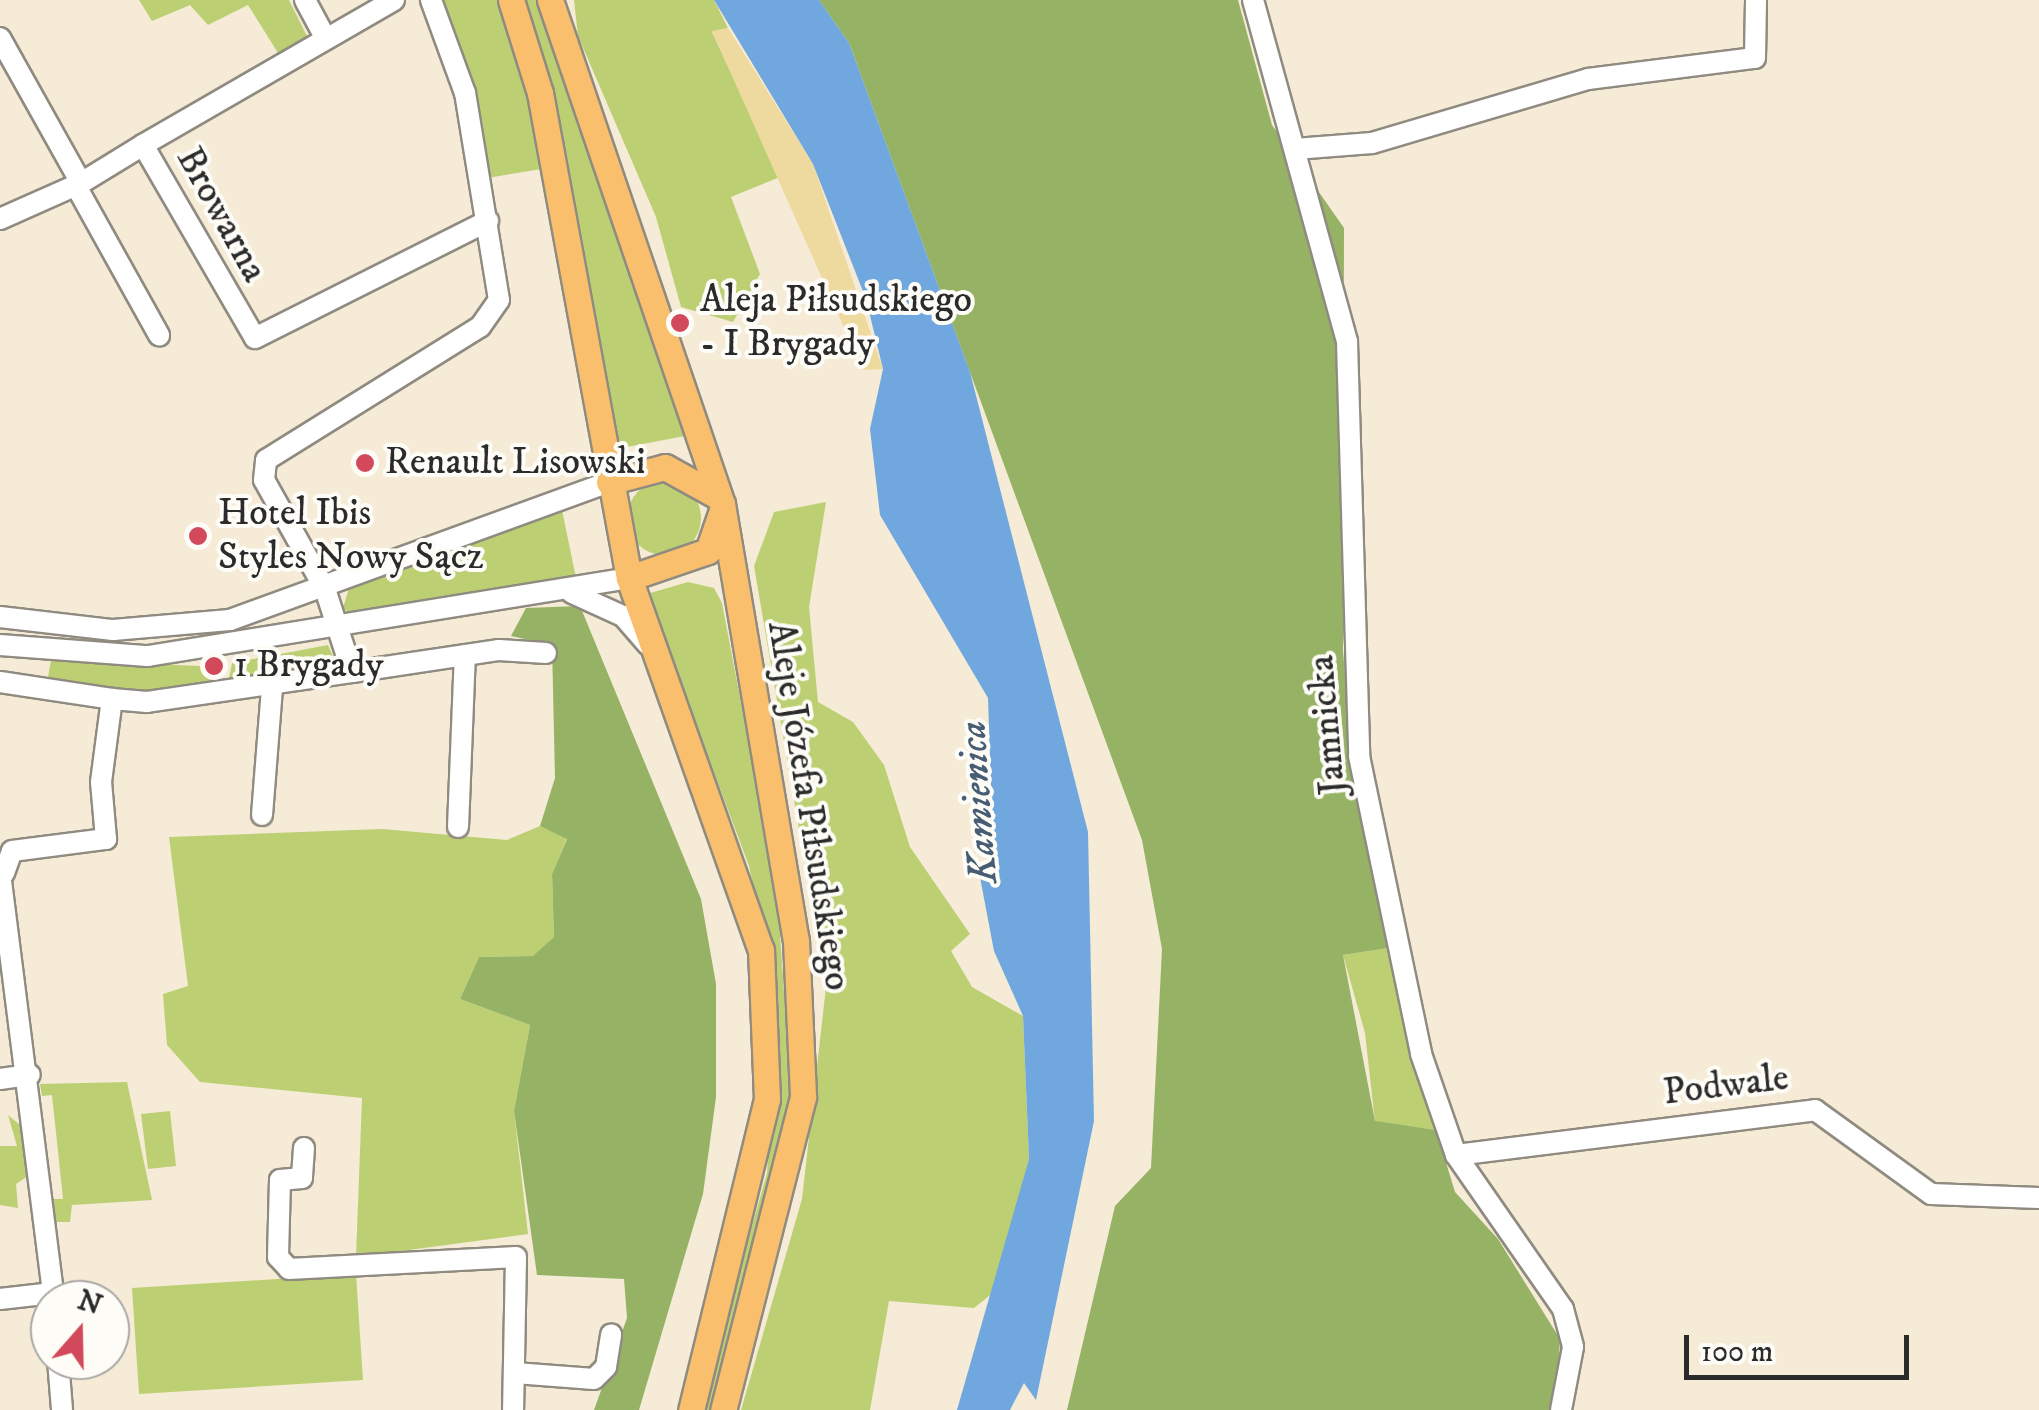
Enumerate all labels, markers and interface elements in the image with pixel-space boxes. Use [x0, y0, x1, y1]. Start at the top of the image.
street label: Browarna [165, 140, 277, 290]
place label: Aleja Piłsudskiego - I Brygady [700, 278, 972, 368]
marker: Aleja Piłsudskiego - I Brygady [669, 312, 691, 334]
place label: Renault Lisowski [385, 440, 646, 486]
marker: Renault Lisowski [354, 452, 376, 474]
place label: Hotel Ibis Styles Nowy Sącz [218, 491, 484, 580]
marker: Hotel Ibis Styles Nowy Sącz [187, 525, 209, 547]
street label: Aleje Józefa Piłsudskiego [756, 618, 860, 994]
place label: 1 Brygady [234, 643, 383, 689]
street label: Jamnicka [1299, 653, 1357, 797]
marker: 1 Brygady [203, 655, 225, 677]
water label: Kamienica [949, 719, 1009, 885]
street label: Podwale [1661, 1056, 1791, 1116]
north arrow [30, 1280, 130, 1380]
text: N [73, 1283, 107, 1324]
scale bar [1689, 1315, 1914, 1377]
text: 100 m [1701, 1334, 1773, 1371]

